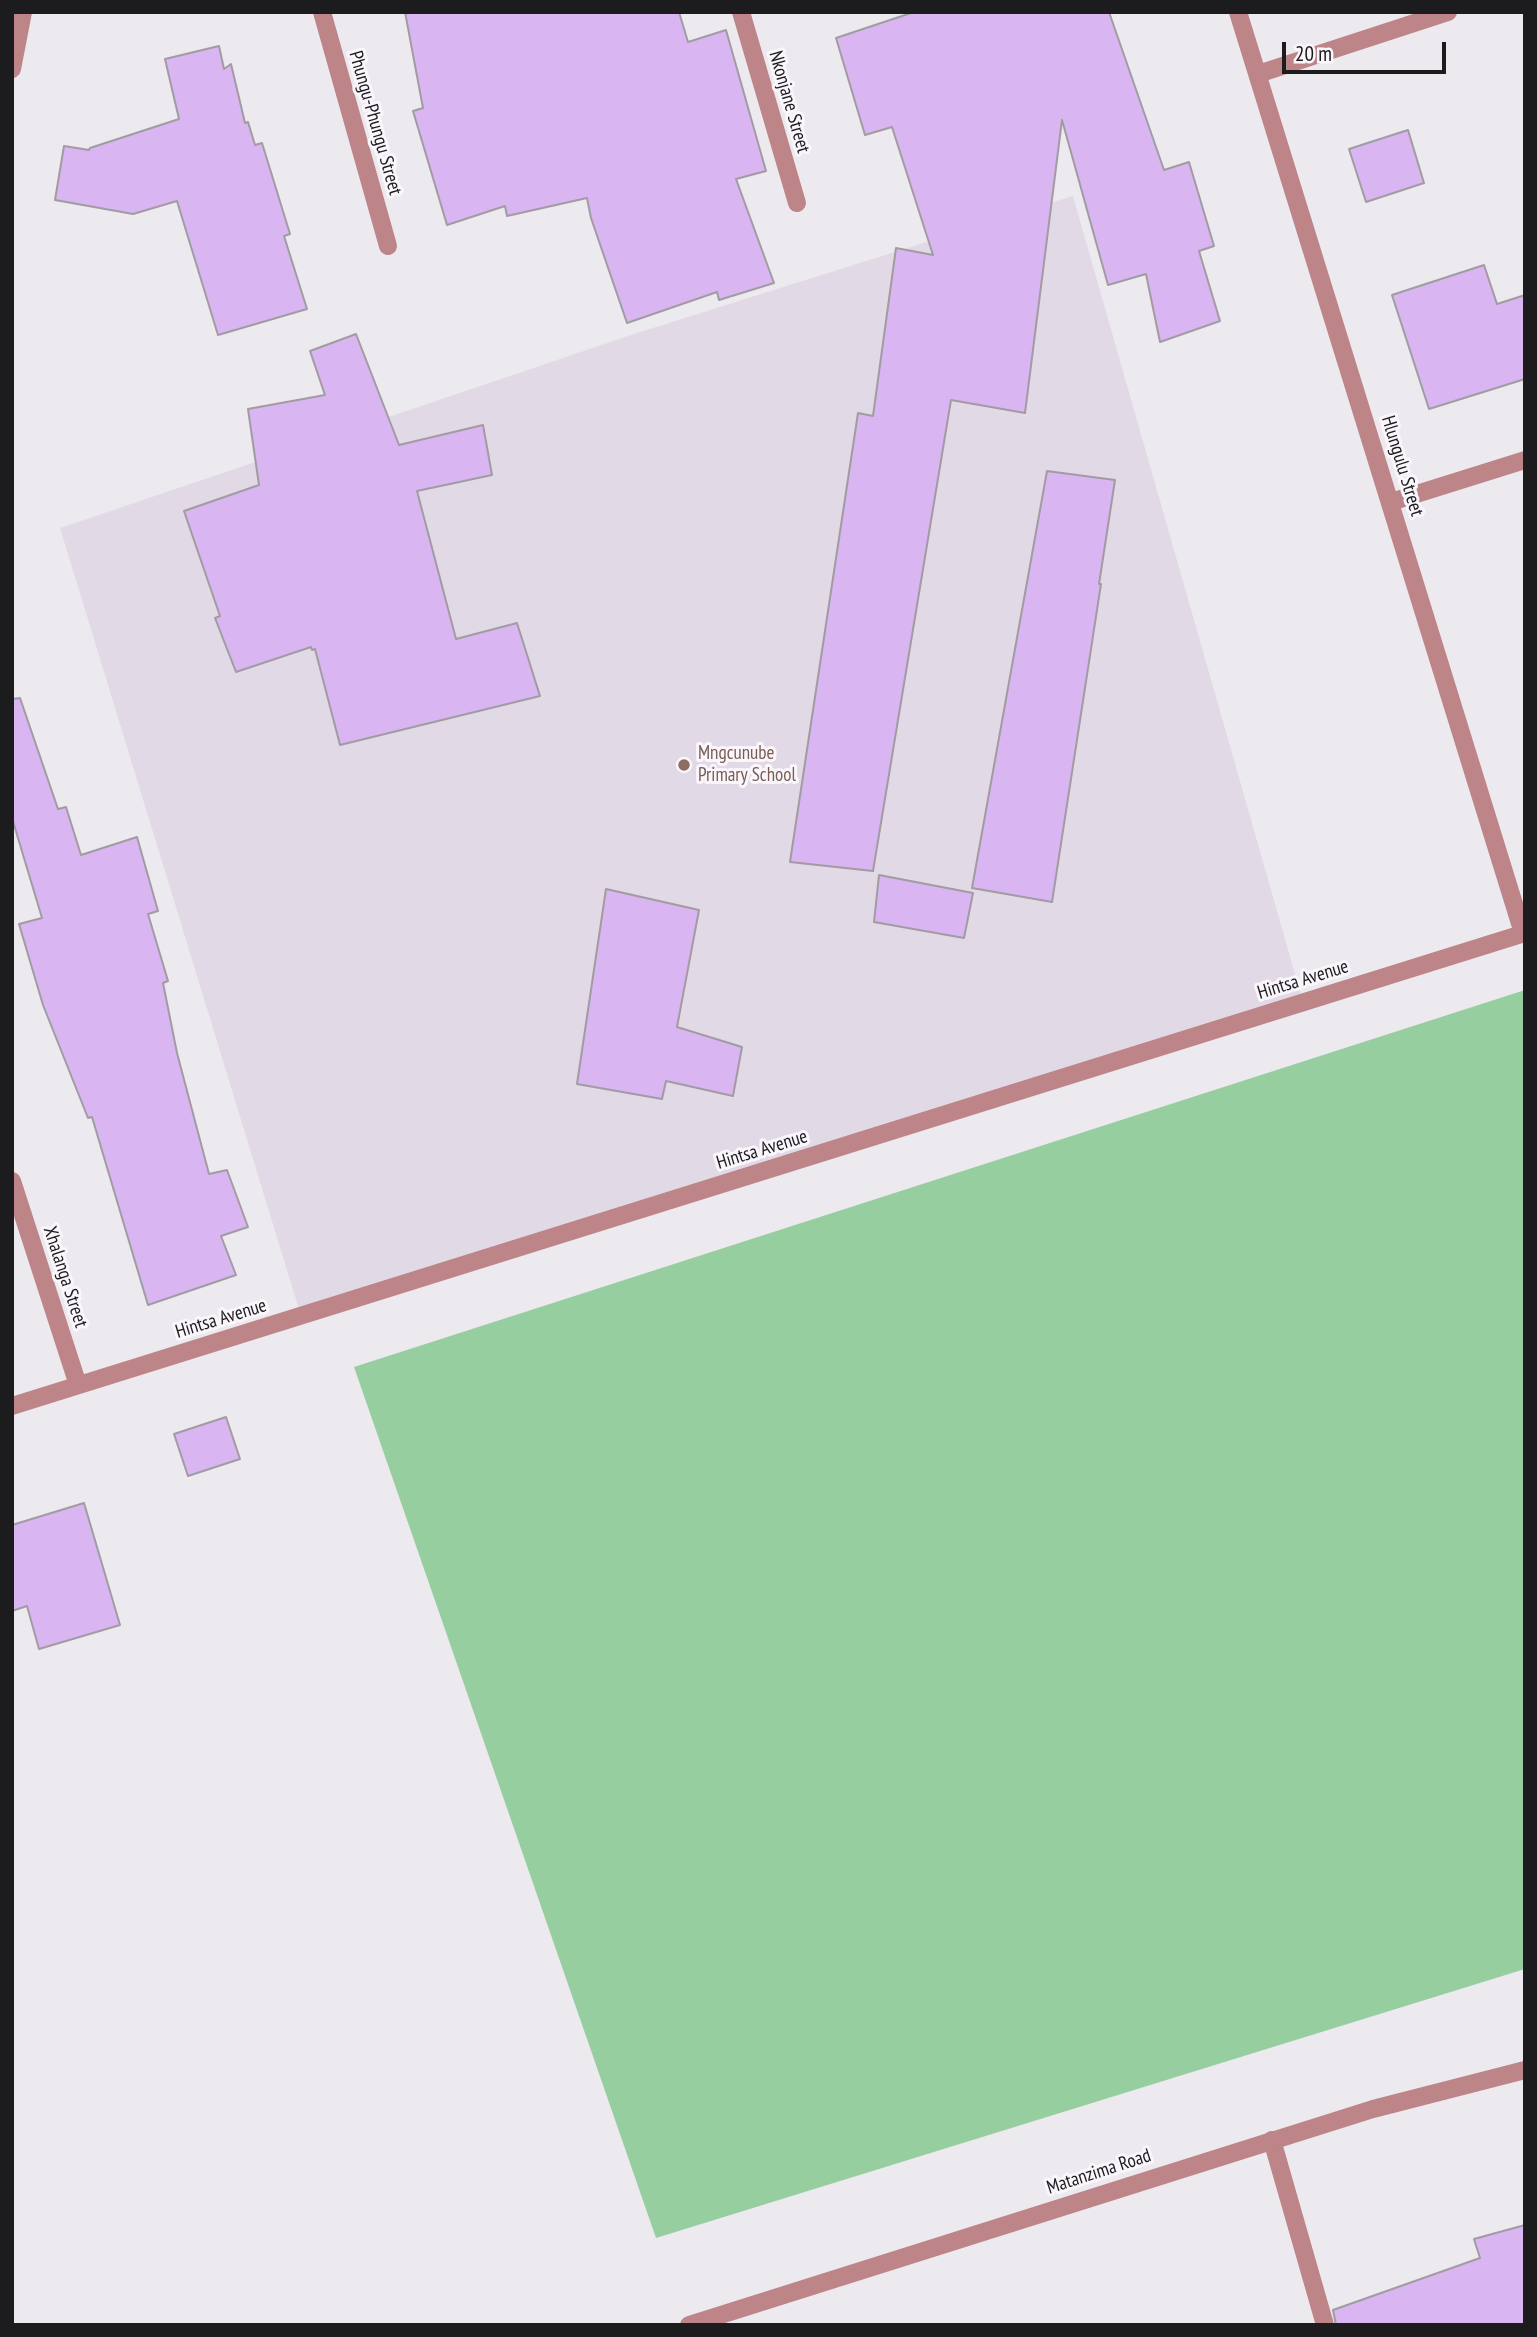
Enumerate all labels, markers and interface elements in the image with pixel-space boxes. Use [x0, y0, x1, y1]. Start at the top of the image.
scale bar [1285, 28, 1450, 72]
text: 20 m [1295, 40, 1332, 67]
street label: Phungu-Phungu Street [344, 48, 406, 198]
street label: Nkonjane Street [764, 48, 814, 156]
street label: Hlungulu Street [1376, 413, 1428, 519]
place label: Mngcunube Primary School [698, 743, 796, 787]
marker: Mngcunube Primary School [676, 757, 692, 773]
street label: Hintsa Avenue [1255, 955, 1351, 1005]
street label: Hintsa Avenue [714, 1125, 810, 1175]
street label: Xhalanga Street [38, 1224, 92, 1330]
street label: Hintsa Avenue [173, 1294, 269, 1344]
street label: Matanzima Road [1044, 2144, 1154, 2200]

